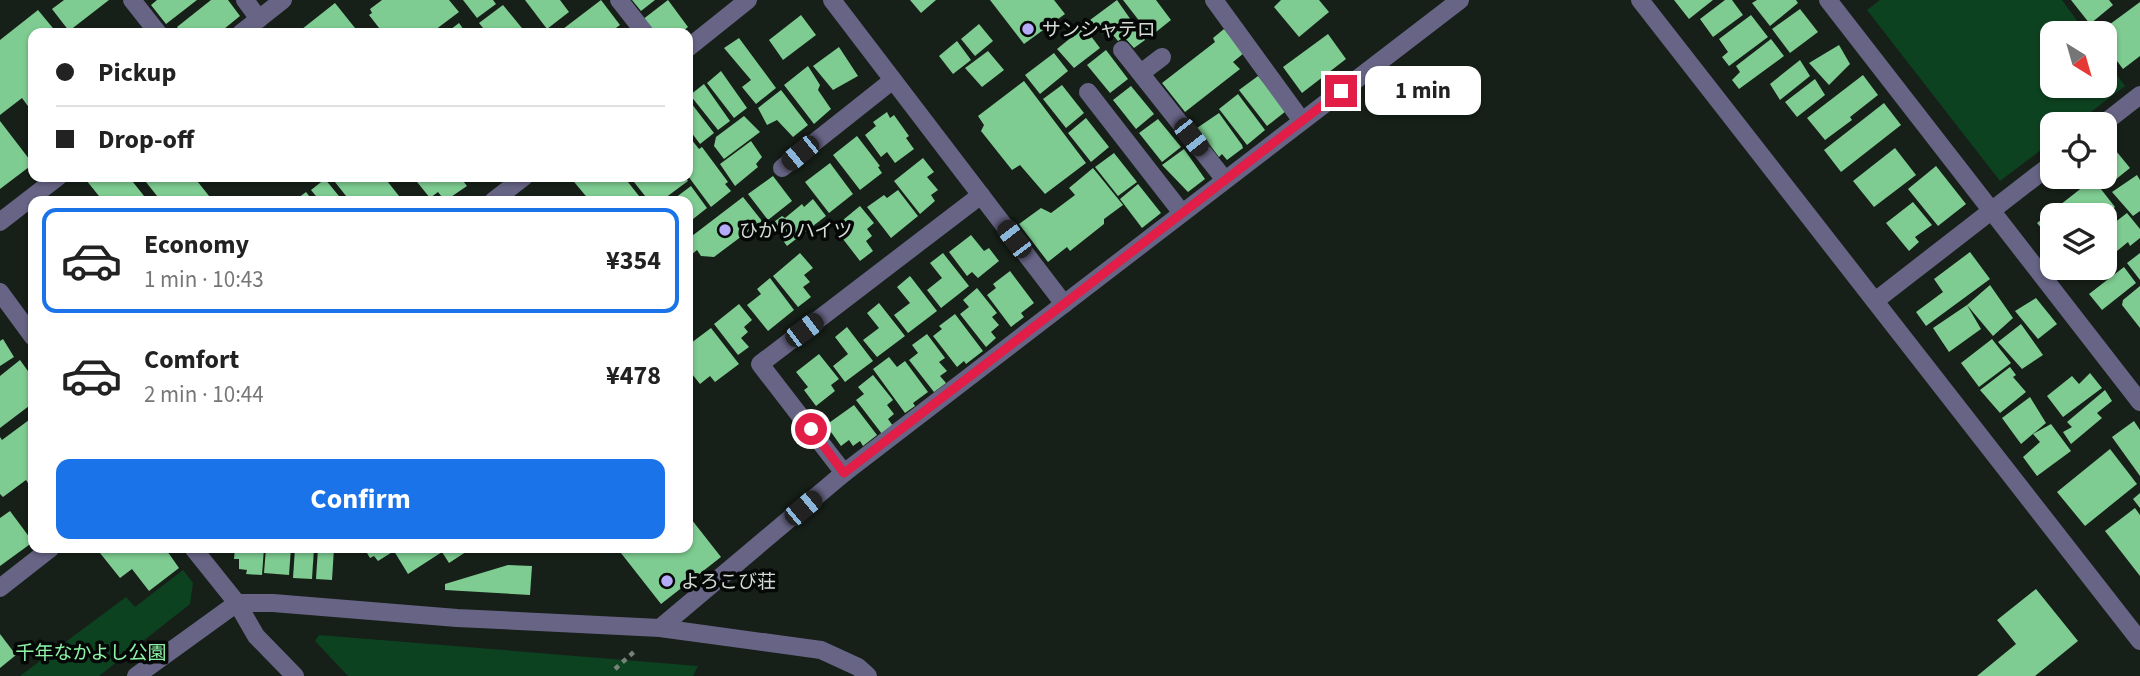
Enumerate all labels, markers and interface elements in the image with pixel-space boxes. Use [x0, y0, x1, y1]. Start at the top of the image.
place label: サンシャテロ [1042, 17, 1156, 44]
marker: サンシャテロ [1020, 21, 1036, 37]
north arrow [2040, 21, 2118, 98]
map controls [2040, 21, 2117, 280]
text: Pickup [98, 54, 176, 91]
callout: 1 min [1366, 66, 1481, 116]
text: 1 min [1395, 74, 1451, 107]
route end [1325, 75, 1357, 107]
button: locate [2040, 112, 2117, 189]
car [1170, 114, 1213, 160]
text: Drop-off [98, 121, 194, 158]
car [778, 132, 823, 174]
button: layers [2040, 203, 2117, 280]
car [993, 216, 1036, 262]
place label: ひかりハイツ [739, 218, 853, 245]
marker: ひかりハイツ [717, 222, 733, 238]
text: Economy [144, 226, 249, 263]
icon: car [60, 229, 123, 292]
text: ¥354 [606, 242, 661, 279]
text: 1 min · 10:43 [144, 263, 264, 296]
car [781, 309, 828, 351]
text: Comfort [144, 341, 239, 378]
icon: car [60, 344, 123, 407]
text: ¥478 [606, 357, 661, 394]
text: 2 min · 10:44 [144, 378, 264, 411]
route start [795, 413, 827, 445]
button: Confirm [56, 459, 665, 539]
car [781, 486, 826, 530]
place label: よろこび荘 [681, 569, 776, 596]
marker: よろこび荘 [659, 573, 675, 589]
park label: 千年なかよし公園 [15, 640, 167, 667]

